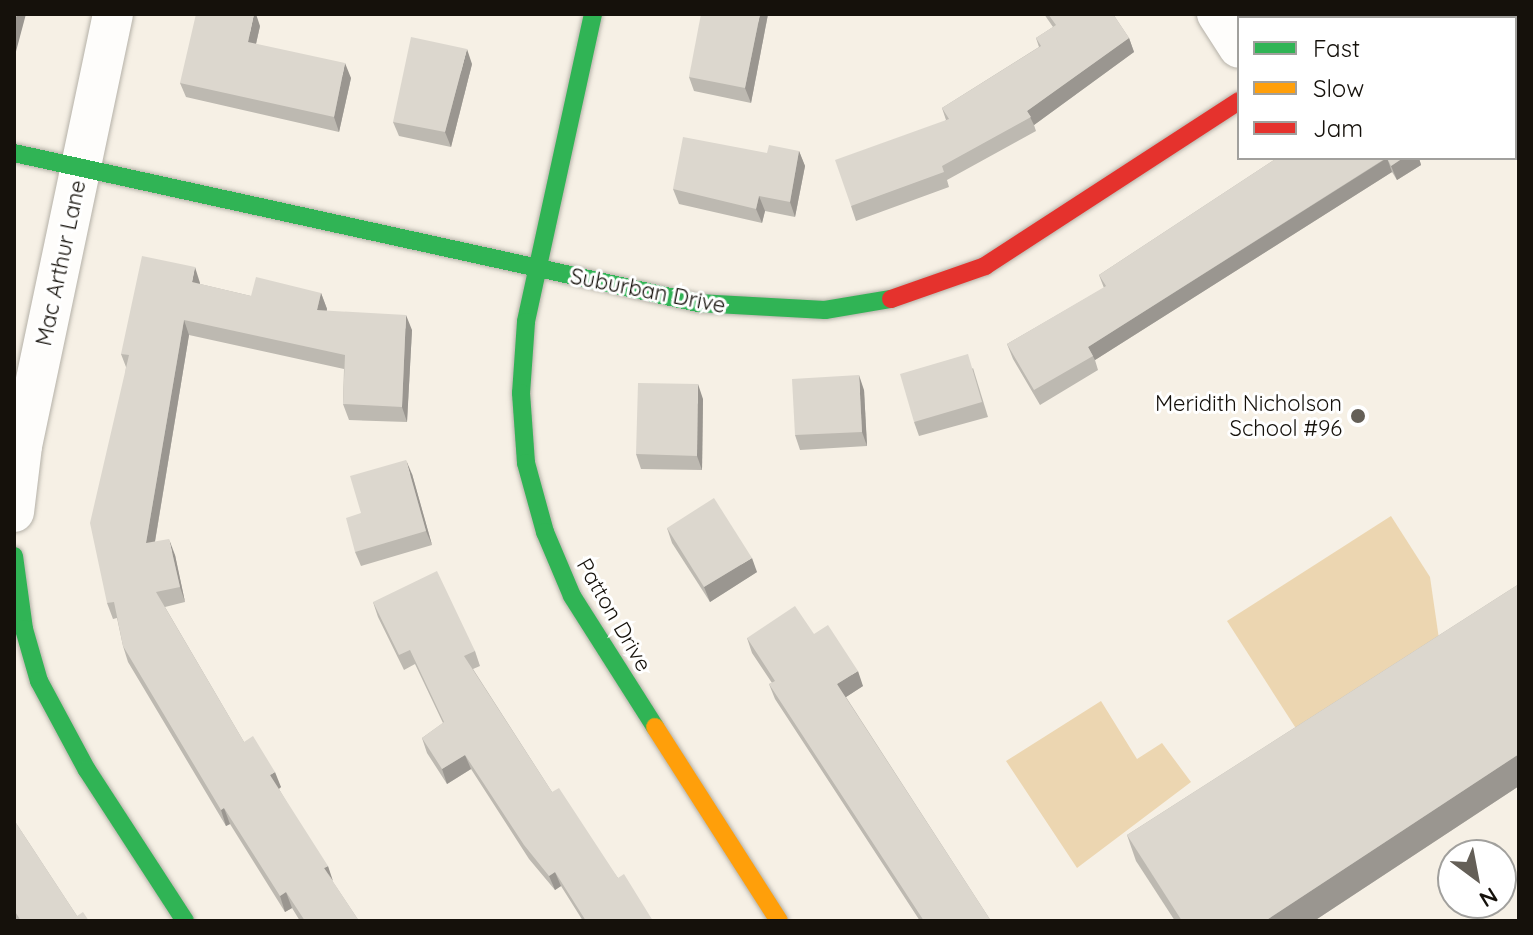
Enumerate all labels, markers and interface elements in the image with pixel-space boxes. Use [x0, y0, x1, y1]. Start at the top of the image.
legend [1237, 16, 1517, 160]
text: Fast [1313, 33, 1360, 63]
text: Slow [1313, 73, 1364, 103]
text: Jam [1313, 113, 1363, 143]
street label: Mac Arthur Lane [31, 178, 91, 348]
street label: Suburban Drive [568, 263, 728, 319]
place label: Meridith Nicholson School #96 [1155, 390, 1342, 442]
marker: Meridith Nicholson School #96 [1349, 407, 1367, 425]
street label: Patton Drive [571, 554, 657, 676]
north arrow [1437, 839, 1517, 919]
text: N [1474, 881, 1503, 914]

